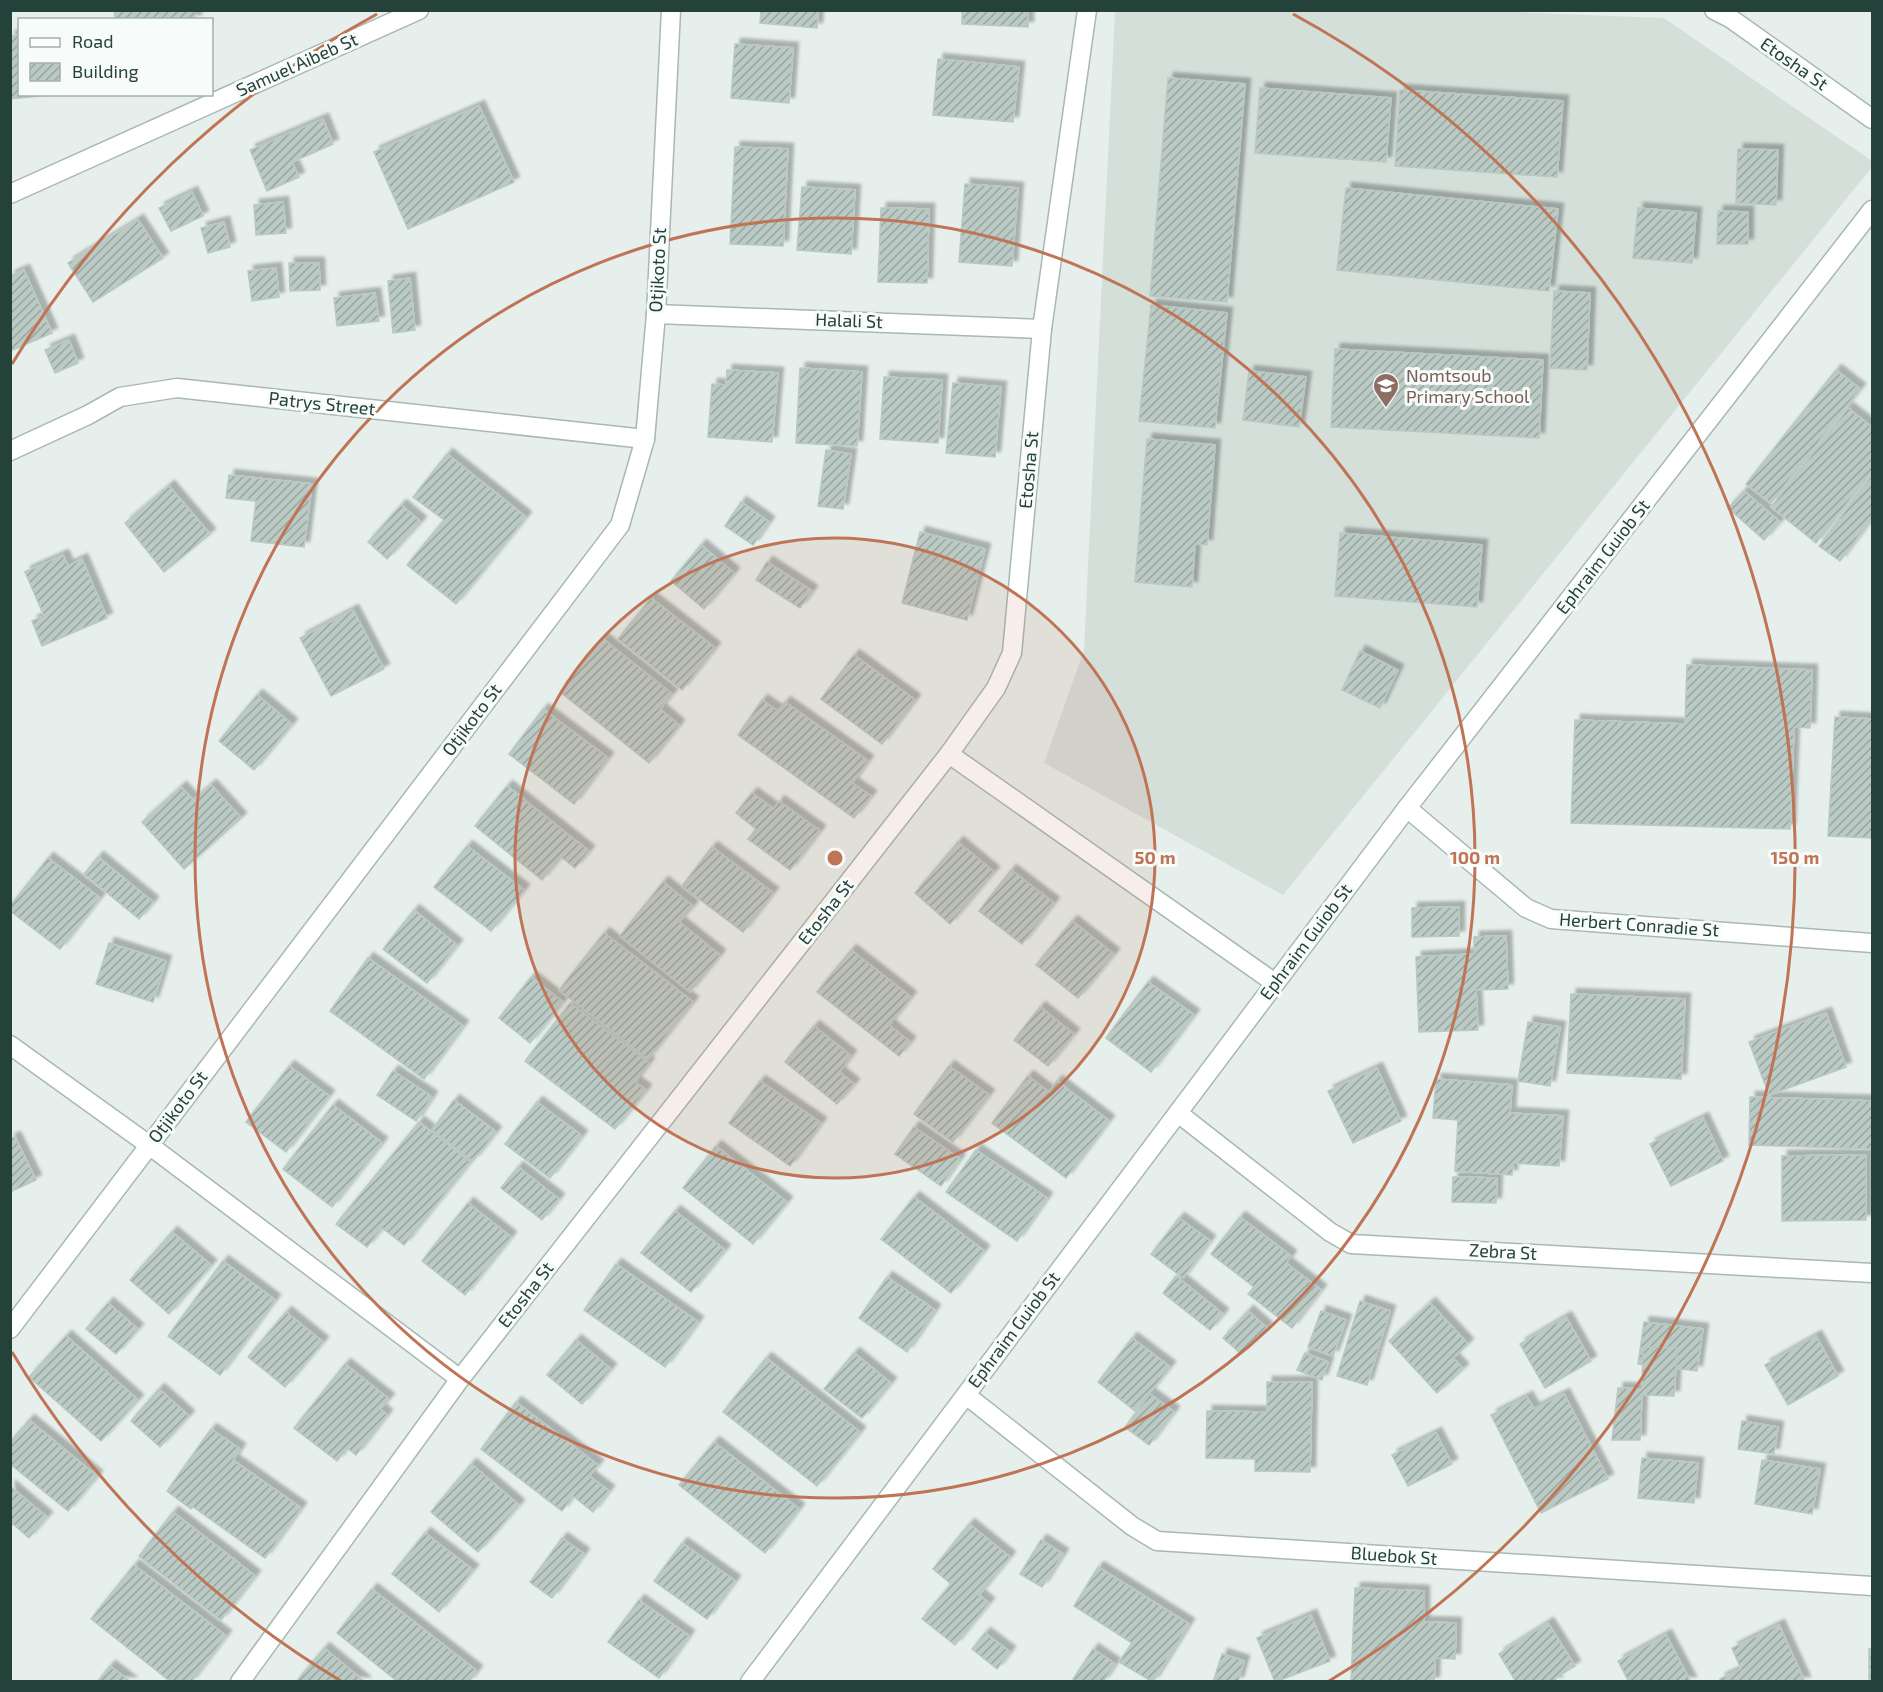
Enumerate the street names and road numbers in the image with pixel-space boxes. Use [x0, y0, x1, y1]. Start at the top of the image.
street label: Samuel Aibeb St [232, 27, 361, 101]
street label: Etosha St [1757, 32, 1833, 94]
street label: Otjikoto St [644, 227, 670, 313]
street label: Halali St [815, 308, 883, 332]
street label: Patrys Street [268, 386, 377, 420]
street label: Etosha St [1014, 430, 1042, 509]
street label: Ephraim Guiob St [1551, 494, 1654, 618]
street label: Otjikoto St [437, 679, 506, 760]
street label: Etosha St [793, 874, 858, 949]
street label: Ephraim Guiob St [1254, 879, 1356, 1004]
street label: Herbert Conradie St [1558, 907, 1720, 941]
street label: Otjikoto St [143, 1066, 212, 1147]
street label: Zebra St [1468, 1238, 1538, 1264]
street label: Etosha St [493, 1257, 558, 1332]
street label: Ephraim Guiob St [962, 1267, 1064, 1392]
street label: Bluebok St [1350, 1541, 1438, 1569]

